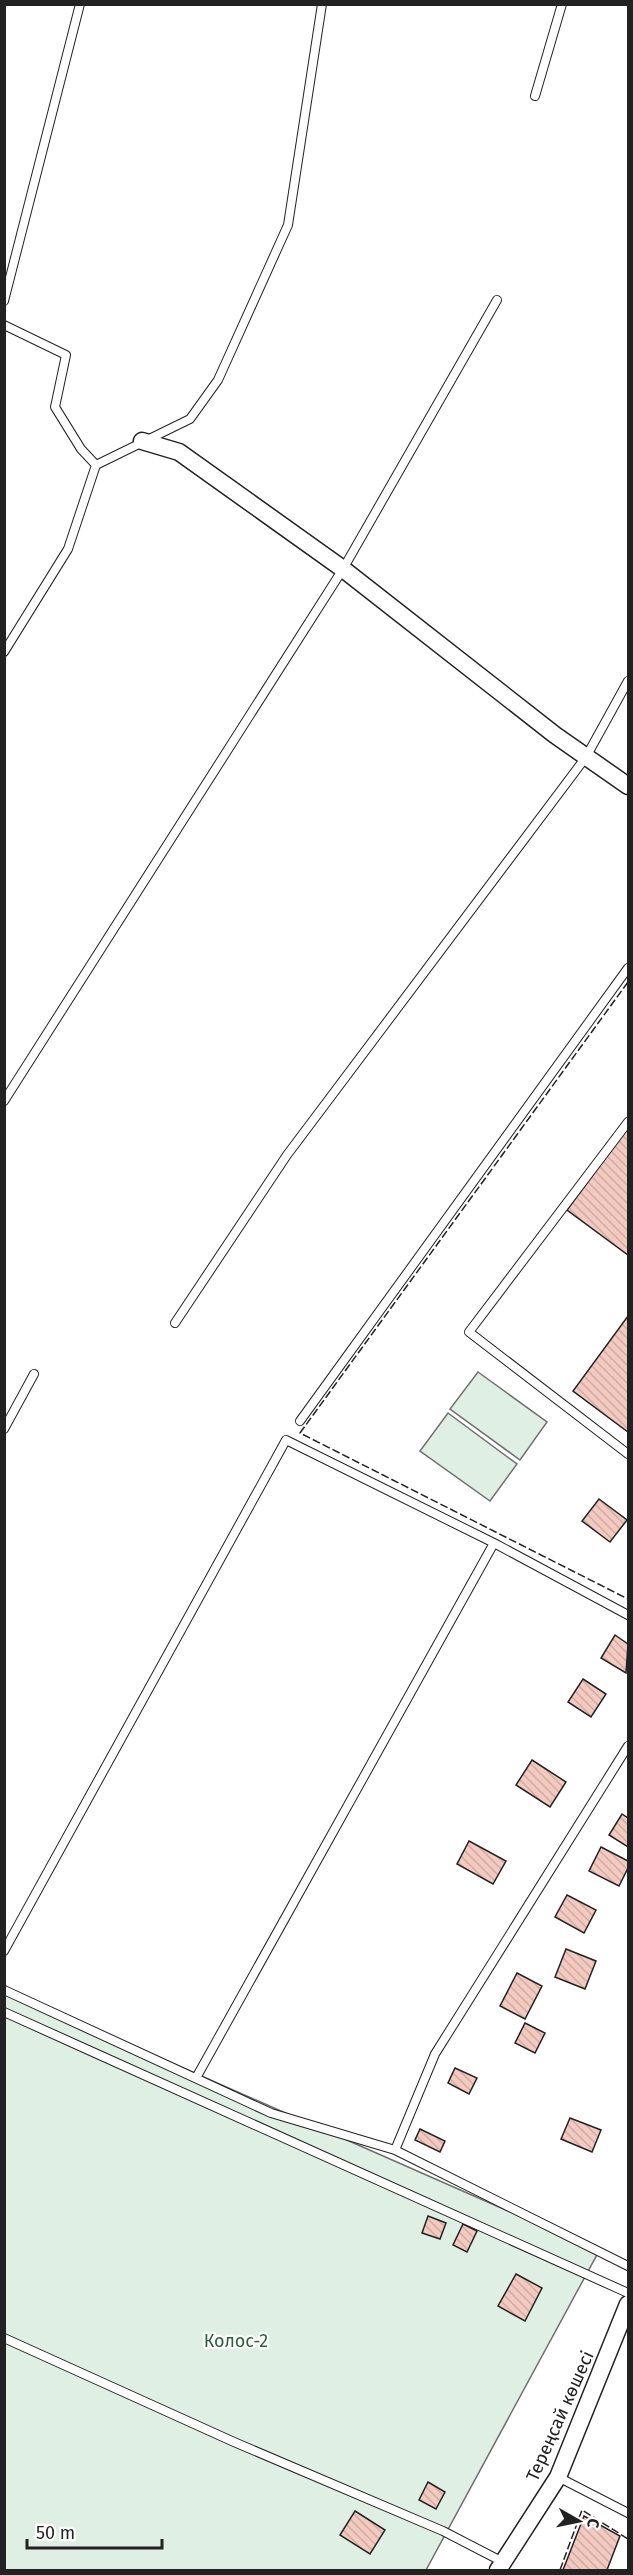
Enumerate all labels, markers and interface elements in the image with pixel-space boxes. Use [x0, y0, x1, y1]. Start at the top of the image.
park label: Колос-2 [204, 2330, 268, 2352]
street label: Тереңсай көшесі [521, 2347, 599, 2485]
north arrow [549, 2491, 609, 2551]
scale bar [27, 2512, 162, 2550]
text: С [583, 2517, 603, 2530]
text: 50 m [36, 2522, 75, 2544]

